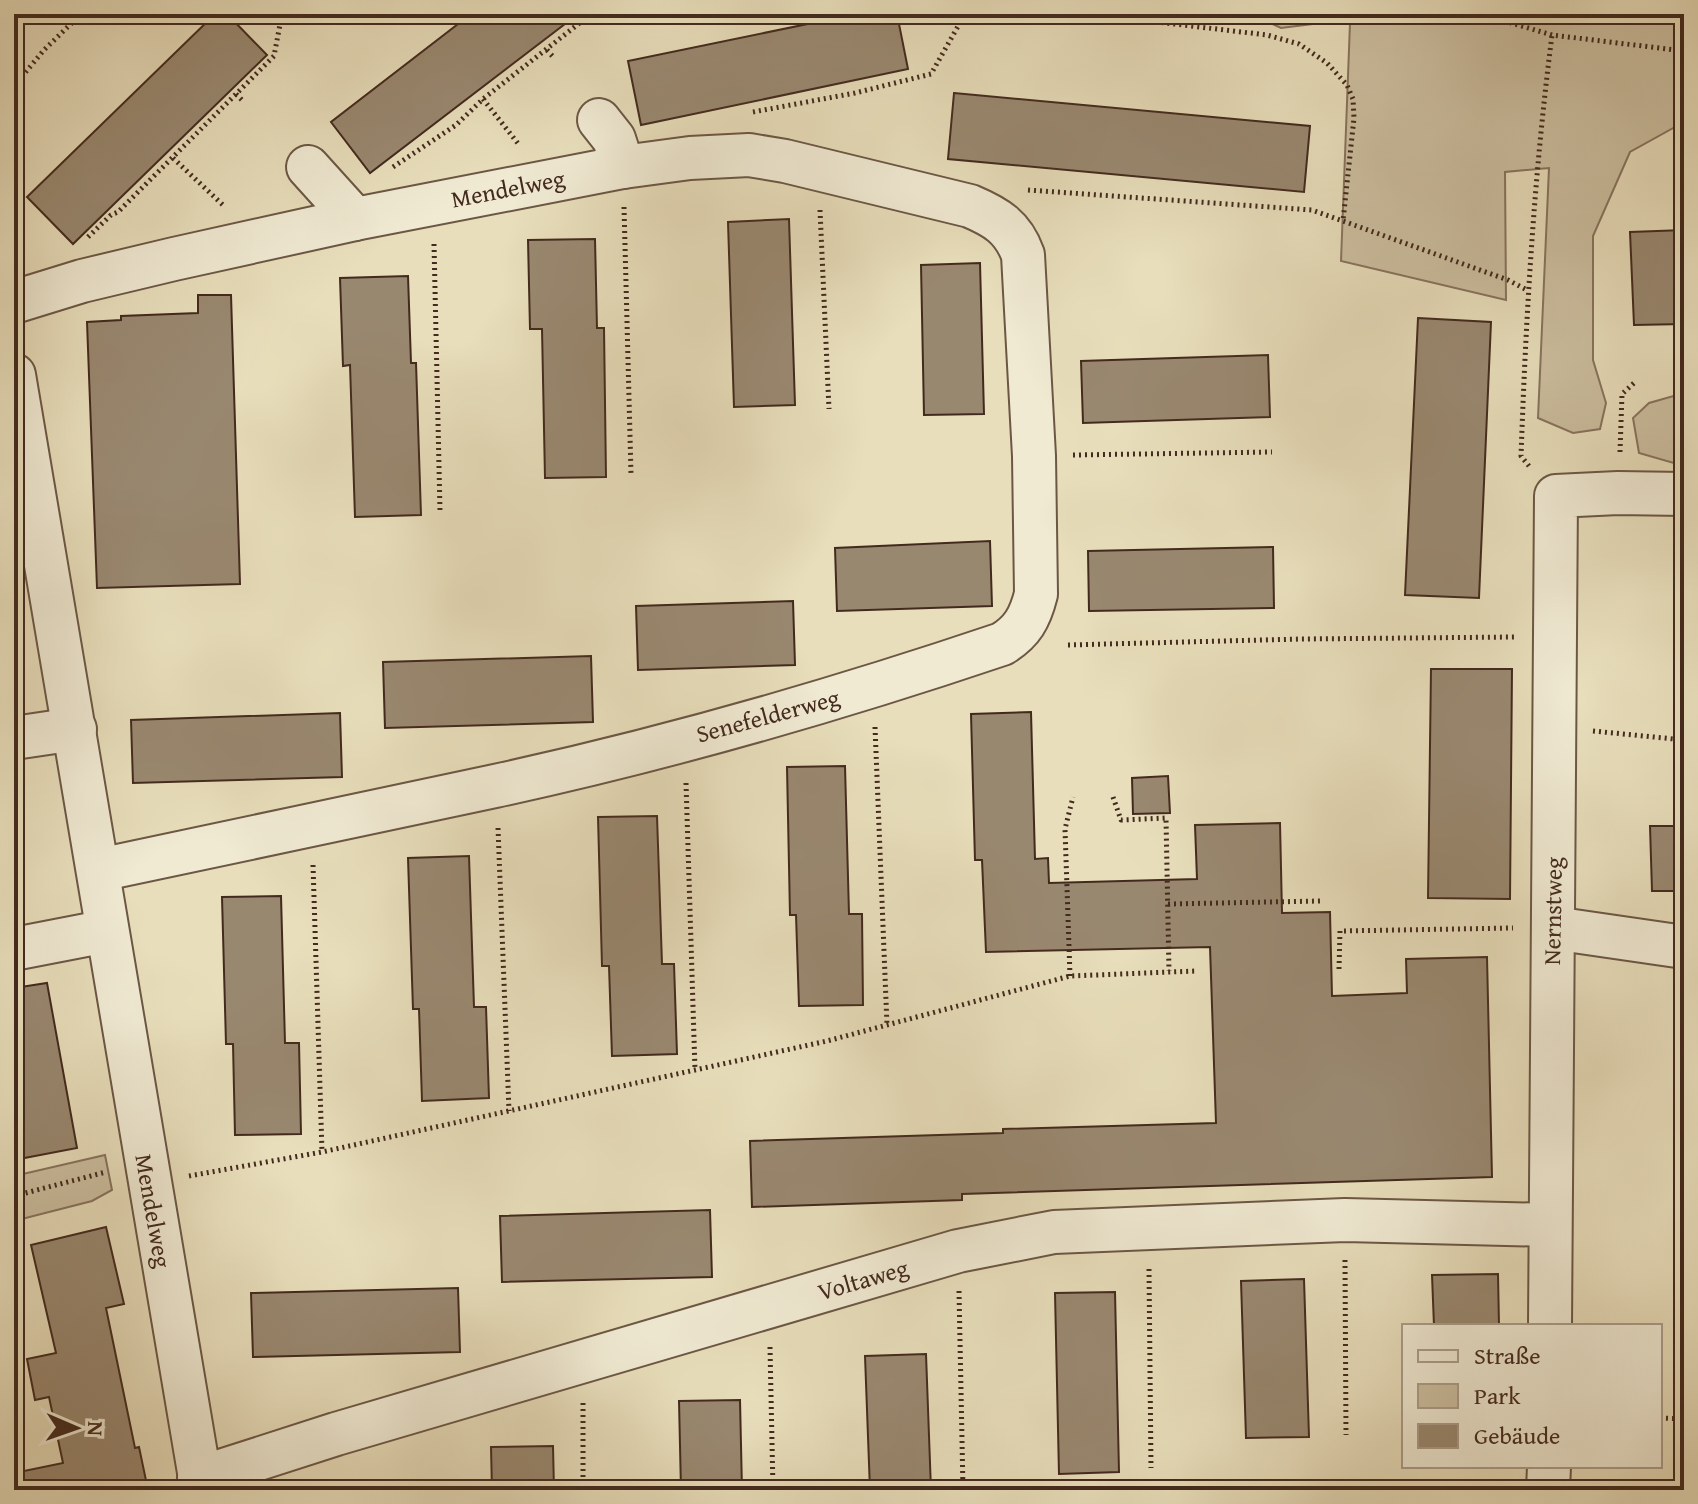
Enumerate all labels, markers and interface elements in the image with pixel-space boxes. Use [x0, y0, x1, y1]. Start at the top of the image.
street label: Mendelweg [448, 160, 568, 217]
street label: Senefelderweg [692, 680, 844, 751]
street label: Nernstweg [1534, 857, 1571, 965]
street label: Mendelweg [126, 1151, 181, 1271]
street label: Voltaweg [814, 1250, 912, 1309]
legend [1402, 1324, 1662, 1468]
text: Straße [1474, 1338, 1541, 1373]
text: Park [1474, 1378, 1521, 1413]
north arrow [36, 1388, 116, 1468]
text: Gebäude [1474, 1418, 1560, 1453]
text: N [80, 1421, 112, 1437]

